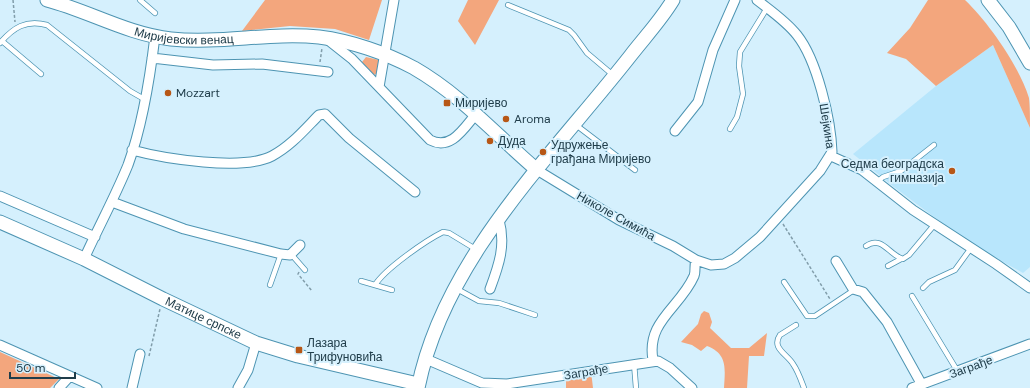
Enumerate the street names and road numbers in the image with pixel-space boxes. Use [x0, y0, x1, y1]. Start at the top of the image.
street label: Миријевски венац [132, 23, 234, 48]
street label: Шејкина [816, 102, 839, 150]
street label: Николе Симића [574, 188, 659, 244]
street label: Матице српске [163, 293, 244, 343]
street label: Заграђе [947, 352, 995, 382]
street label: Заграђе [562, 360, 610, 384]

